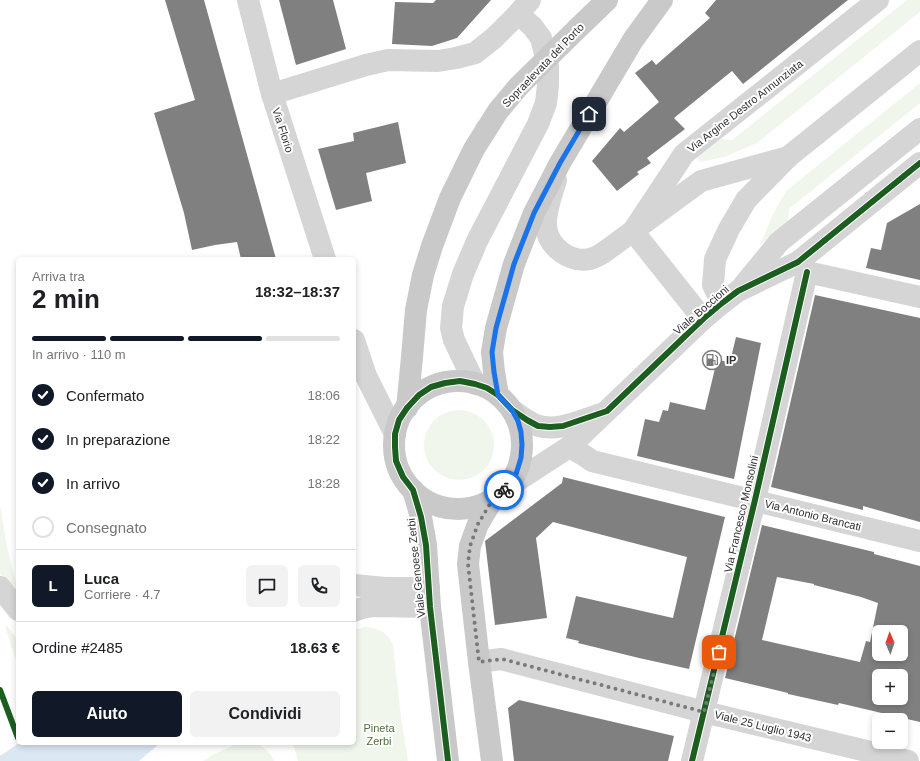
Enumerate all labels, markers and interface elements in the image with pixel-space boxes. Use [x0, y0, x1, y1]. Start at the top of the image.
street label: Sopraelevata del Porto [500, 21, 586, 109]
street label: Via Argine Destro Annunziata [685, 57, 806, 155]
pin [572, 97, 606, 131]
icon: home [578, 103, 600, 125]
street label: Via Florio [270, 106, 296, 154]
text: Arriva tra [32, 269, 85, 284]
text: 18:32–18:37 [255, 283, 340, 300]
street label: Viale Boccioni [671, 283, 731, 337]
text: 2 min [32, 284, 100, 314]
text: In arrivo · 110 m [32, 347, 126, 362]
fuel station icon: IP [701, 349, 723, 371]
place label: IP [726, 354, 736, 366]
icon: check [32, 384, 54, 406]
text: Confermato [66, 387, 144, 404]
text: 18:06 [307, 388, 340, 403]
icon: check [32, 428, 54, 450]
text: In preparazione [66, 431, 170, 448]
text: 18:22 [307, 432, 340, 447]
street label: Via Francesco Monsolini [722, 454, 760, 574]
courier [484, 470, 524, 510]
icon: check [32, 472, 54, 494]
text: In arrivo [66, 475, 120, 492]
text: 18:28 [307, 476, 340, 491]
icon: bike [493, 479, 515, 501]
street label: Via Antonio Brancati [764, 497, 862, 533]
street label: Viale Genoese Zerbi [405, 518, 427, 618]
text: Consegnato [66, 519, 147, 536]
button: chat [246, 565, 288, 607]
button: phone [298, 565, 340, 607]
text: Luca [84, 570, 119, 587]
text: L [48, 577, 58, 594]
text: Corriere · 4.7 [84, 587, 161, 602]
north arrow [872, 625, 908, 661]
map controls [872, 625, 908, 749]
pin [702, 635, 736, 669]
text: Ordine #2485 [32, 639, 123, 656]
text: 18.63 € [290, 639, 340, 656]
icon: bag [708, 641, 730, 663]
button: + [872, 669, 908, 705]
button: Aiuto [32, 691, 182, 737]
button: Condividi [190, 691, 340, 737]
street label: Viale 25 Luglio 1943 [713, 708, 813, 744]
button: − [872, 713, 908, 749]
park label: Pineta Zerbi [363, 722, 395, 747]

